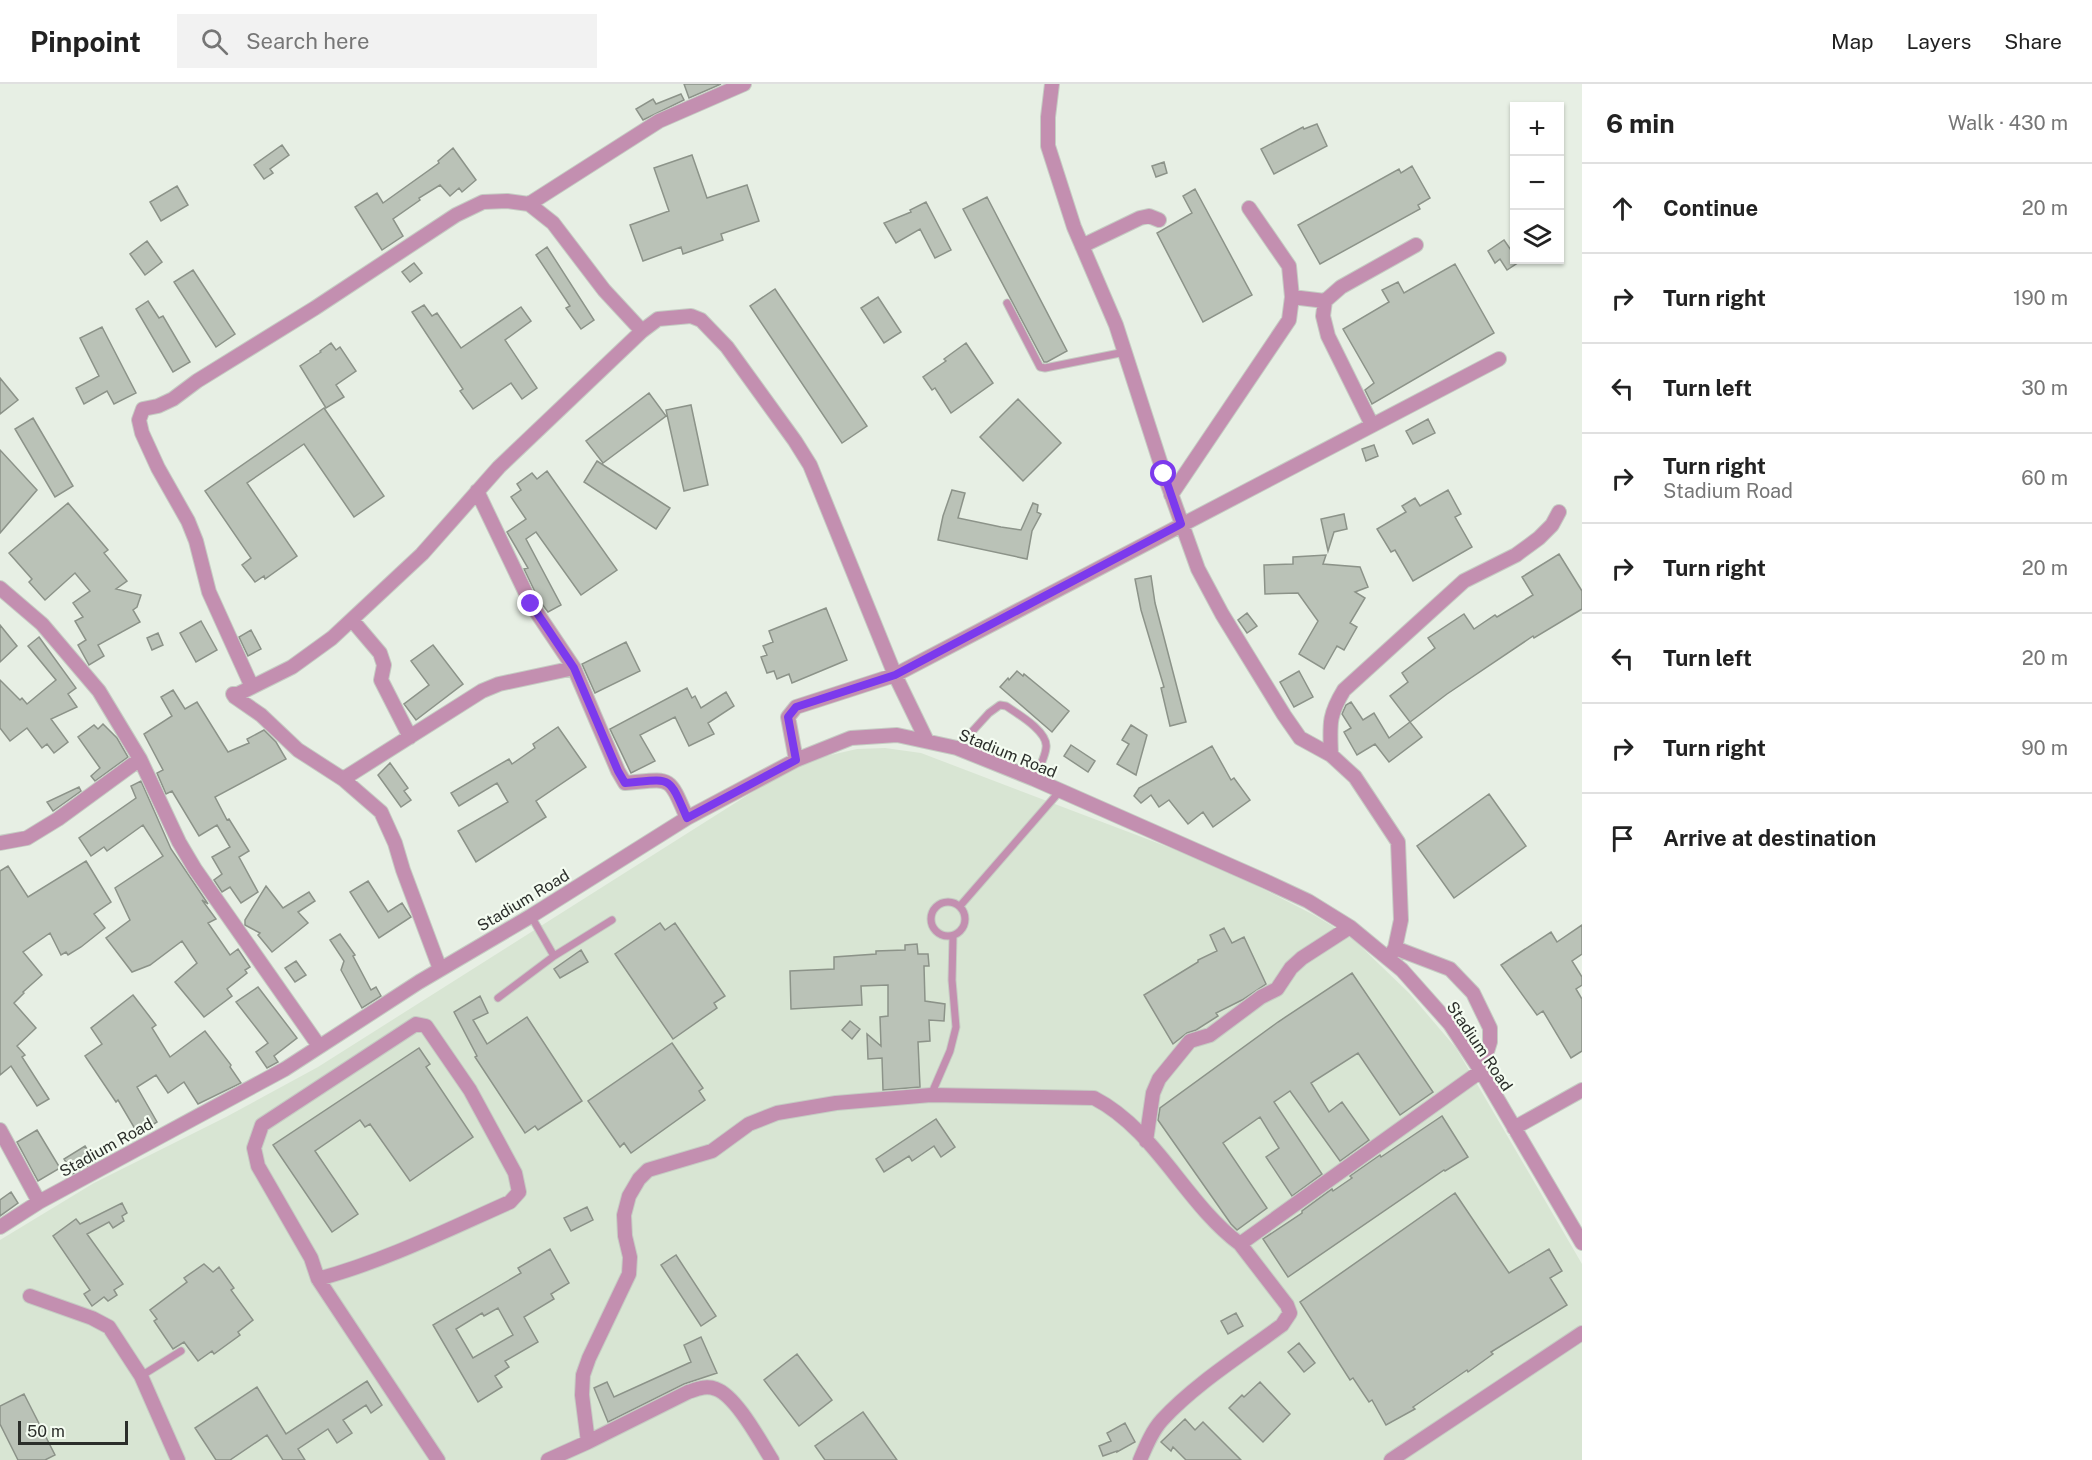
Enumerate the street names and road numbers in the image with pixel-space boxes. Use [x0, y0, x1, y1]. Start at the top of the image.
street label: Stadium Road [956, 725, 1060, 782]
street label: Stadium Road [474, 865, 573, 935]
street label: Stadium Road [1443, 998, 1517, 1095]
street label: Stadium Road [56, 1114, 156, 1181]

